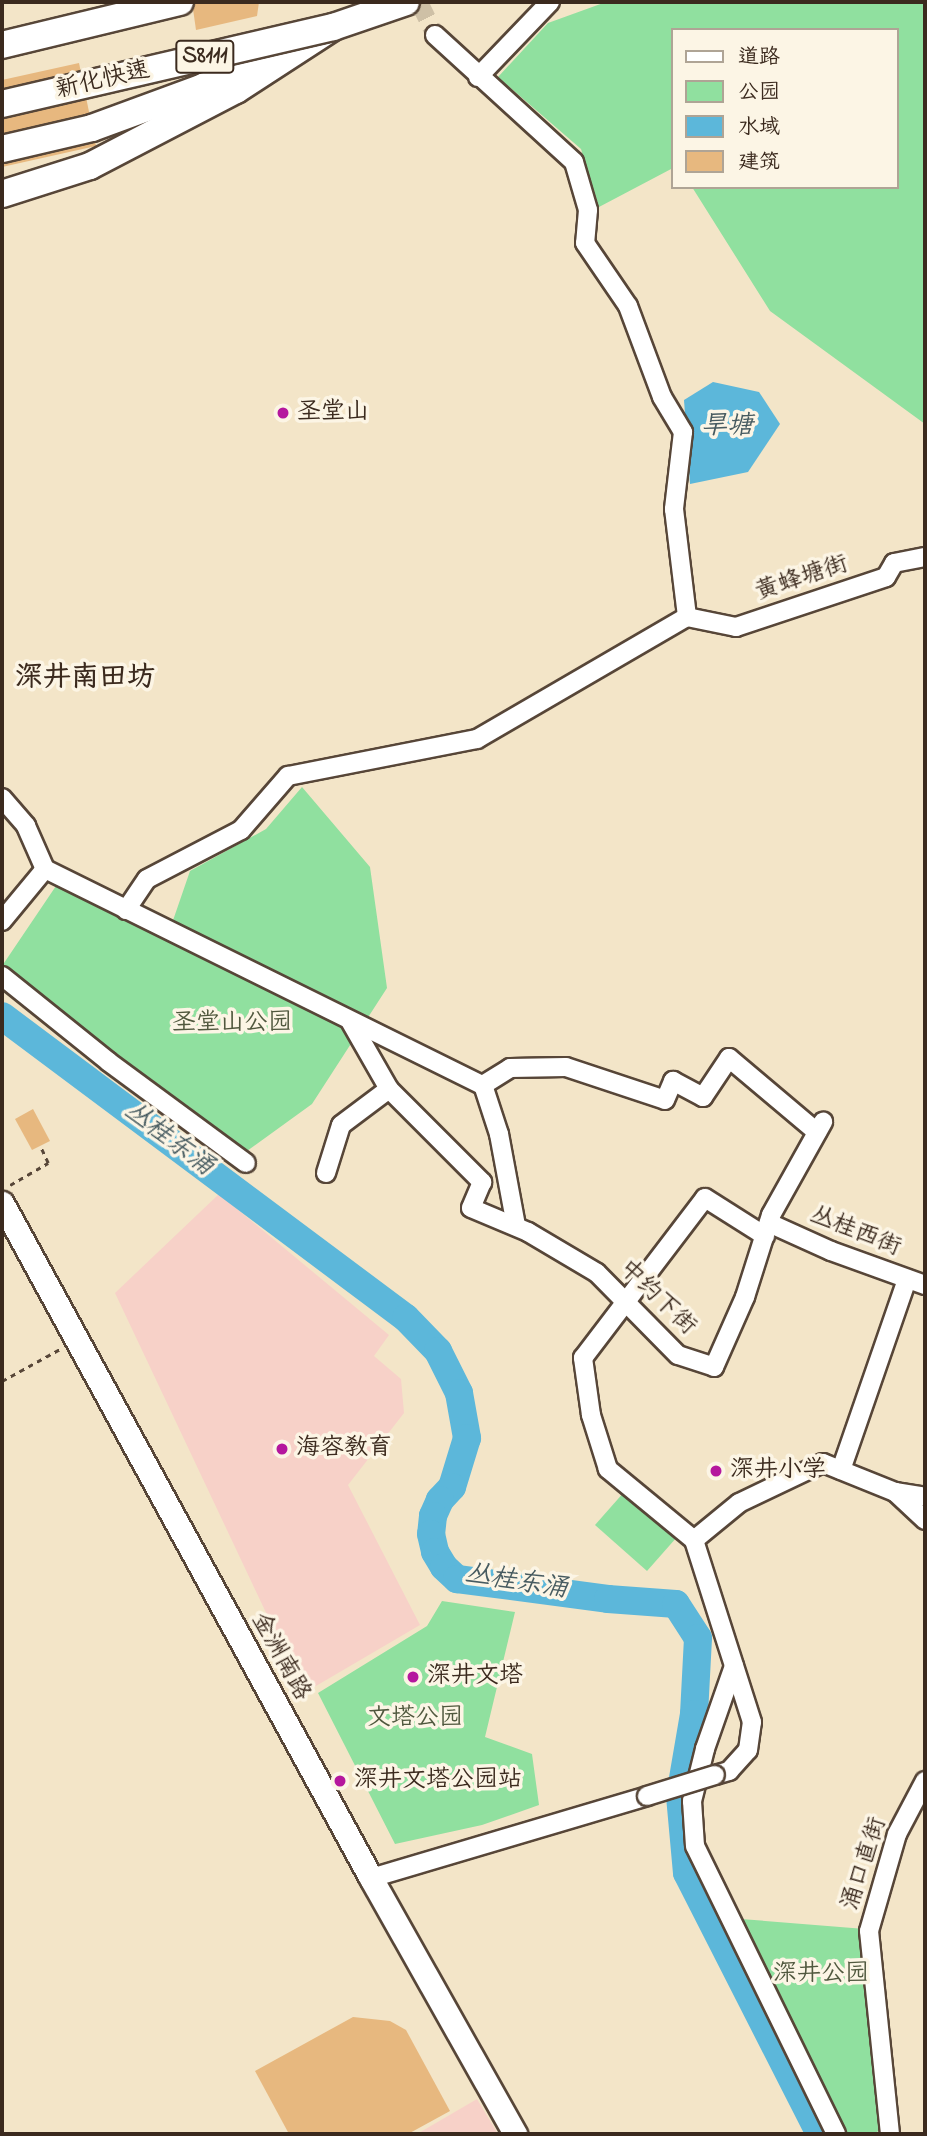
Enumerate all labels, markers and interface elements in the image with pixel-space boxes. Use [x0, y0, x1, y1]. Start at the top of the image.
legend [671, 28, 899, 189]
road number: S8111 [175, 38, 235, 76]
text: 道路 [738, 43, 780, 73]
street label: 新化快速 [53, 56, 153, 106]
text: 公园 [738, 78, 780, 108]
text: 水域 [738, 113, 780, 143]
text: 建筑 [738, 148, 780, 178]
place label: 圣堂山 [297, 399, 369, 427]
marker: 圣堂山 [275, 405, 291, 421]
water label: 旱塘 [701, 412, 753, 444]
street label: 黄蜂塘街 [752, 550, 852, 608]
district label: 深井南田坊 [15, 662, 155, 696]
park label: 圣堂山公园 [172, 1010, 292, 1038]
water label: 丛桂东涌 [117, 1096, 219, 1184]
street label: 丛桂西街 [805, 1201, 905, 1263]
street label: 中约下街 [612, 1254, 702, 1342]
place label: 海容教育 [296, 1435, 392, 1463]
marker: 海容教育 [274, 1441, 290, 1457]
place label: 深井小学 [730, 1457, 826, 1485]
marker: 深井小学 [708, 1463, 724, 1479]
water label: 丛桂东涌 [462, 1559, 570, 1607]
street label: 金洲南路 [244, 1608, 316, 1706]
place label: 深井文塔 [427, 1663, 523, 1691]
marker: 深井文塔 [405, 1669, 421, 1685]
park label: 文塔公园 [367, 1705, 463, 1733]
place label: 深井文塔公园站 [354, 1767, 522, 1795]
marker: 深井文塔公园站 [332, 1773, 348, 1789]
street label: 涌口直街 [836, 1814, 894, 1914]
park label: 深井公园 [773, 1961, 869, 1989]

